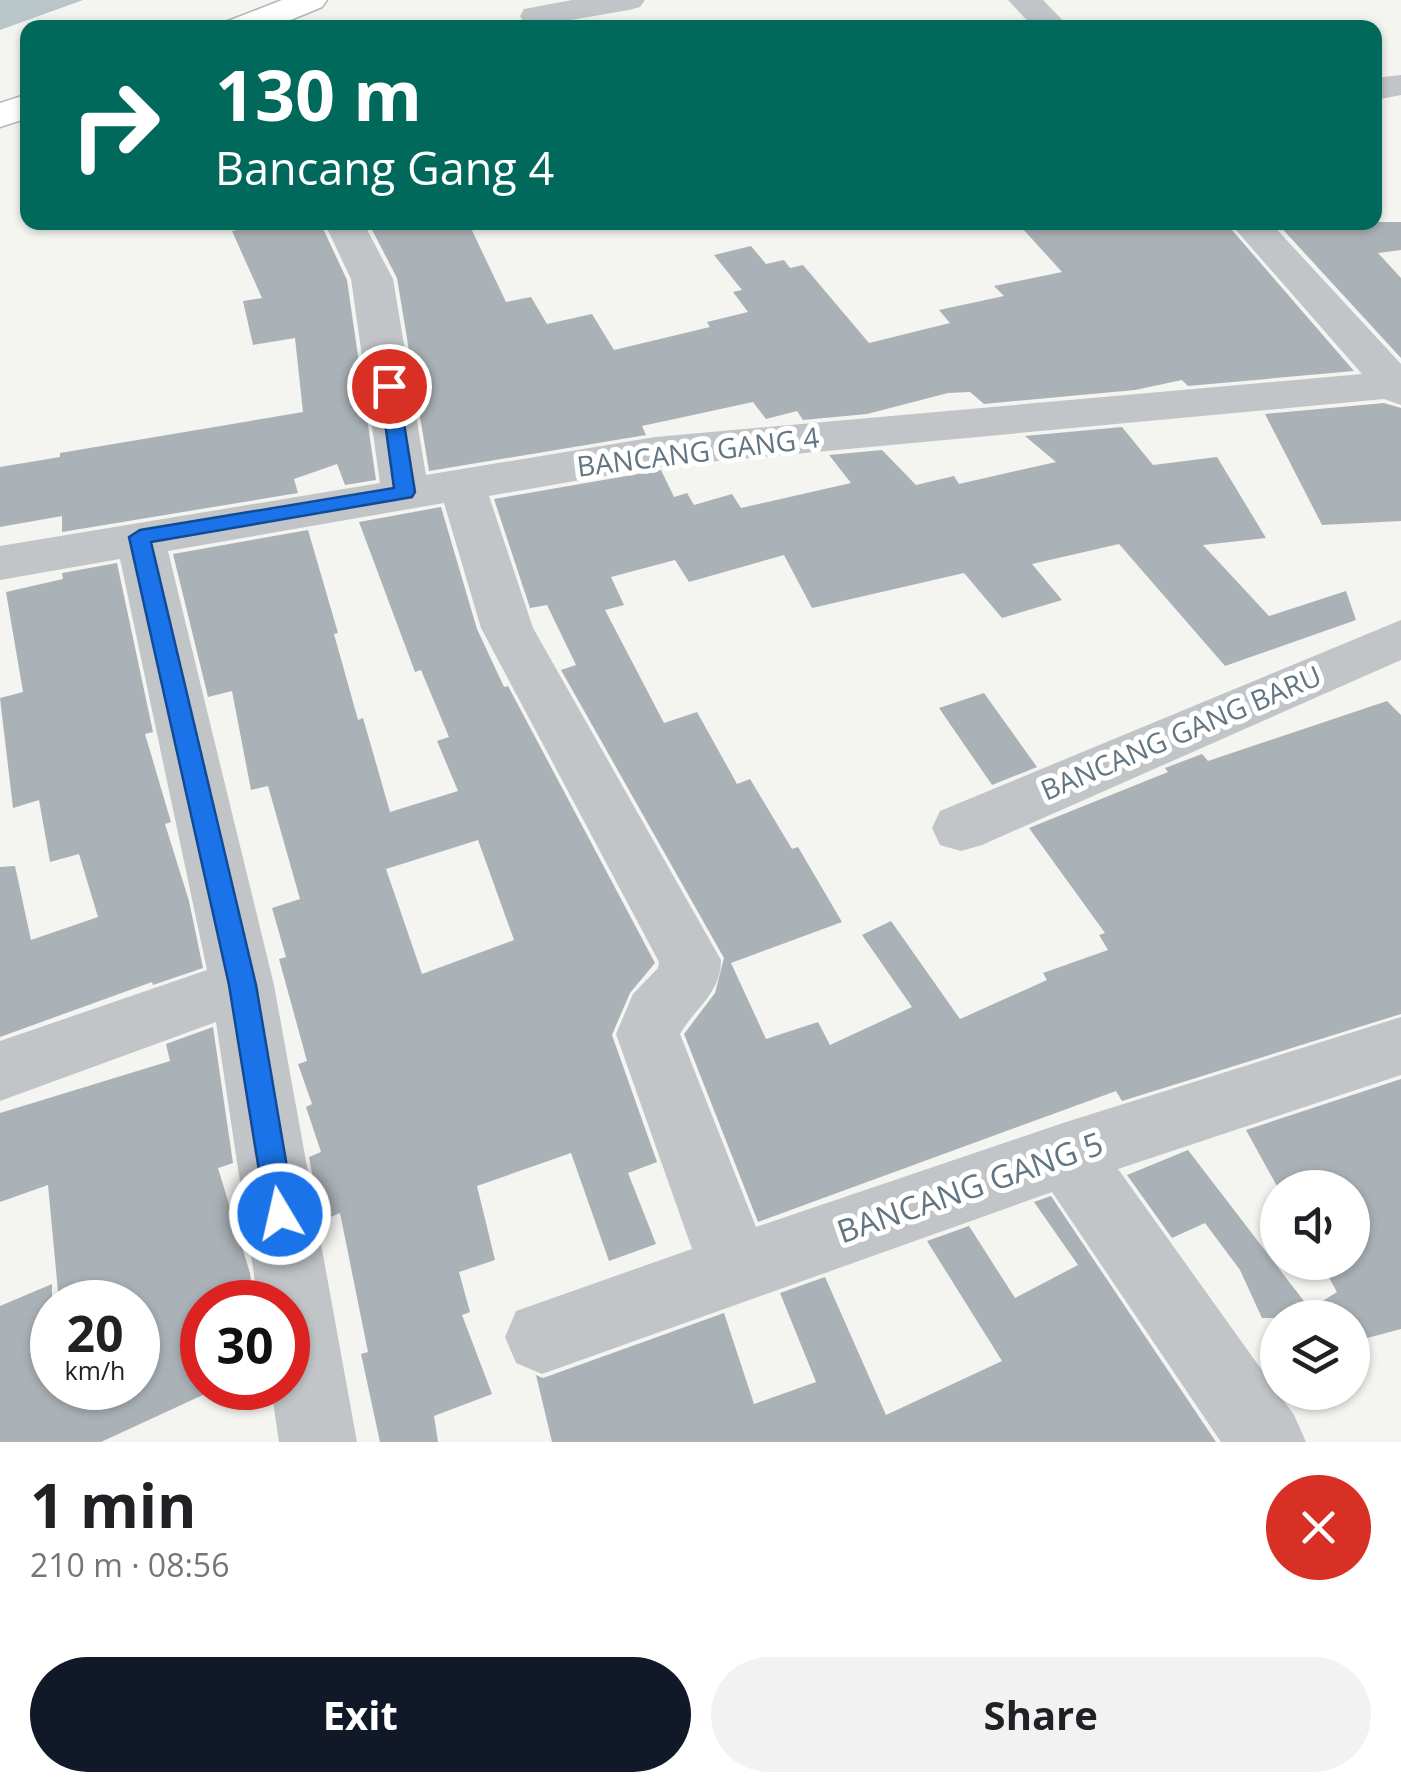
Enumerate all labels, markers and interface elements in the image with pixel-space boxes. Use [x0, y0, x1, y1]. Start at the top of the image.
text: 130 m [215, 46, 422, 142]
icon: right [50, 60, 180, 190]
text: Bancang Gang 4 [215, 137, 554, 198]
pin [347, 344, 432, 429]
icon: arrive [362, 359, 417, 414]
street label: BANCANG GANG 4 [575, 417, 821, 485]
street label: BANCANG GANG BARU [1035, 656, 1327, 808]
street label: BANCANG GANG 5 [831, 1121, 1108, 1252]
position arrow [228, 1162, 332, 1266]
map controls [1260, 1170, 1370, 1410]
button: sound [1260, 1170, 1370, 1280]
speed limit sign: 30 [180, 1280, 310, 1410]
text: 20 [66, 1299, 124, 1367]
button: layers [1260, 1300, 1370, 1410]
text: km/h [65, 1353, 125, 1387]
text: 1 min [30, 1464, 197, 1546]
button: close [1266, 1475, 1371, 1580]
text: 210 m · 08:56 [30, 1543, 229, 1586]
button: Exit [30, 1657, 691, 1772]
button: Share [711, 1657, 1371, 1772]

